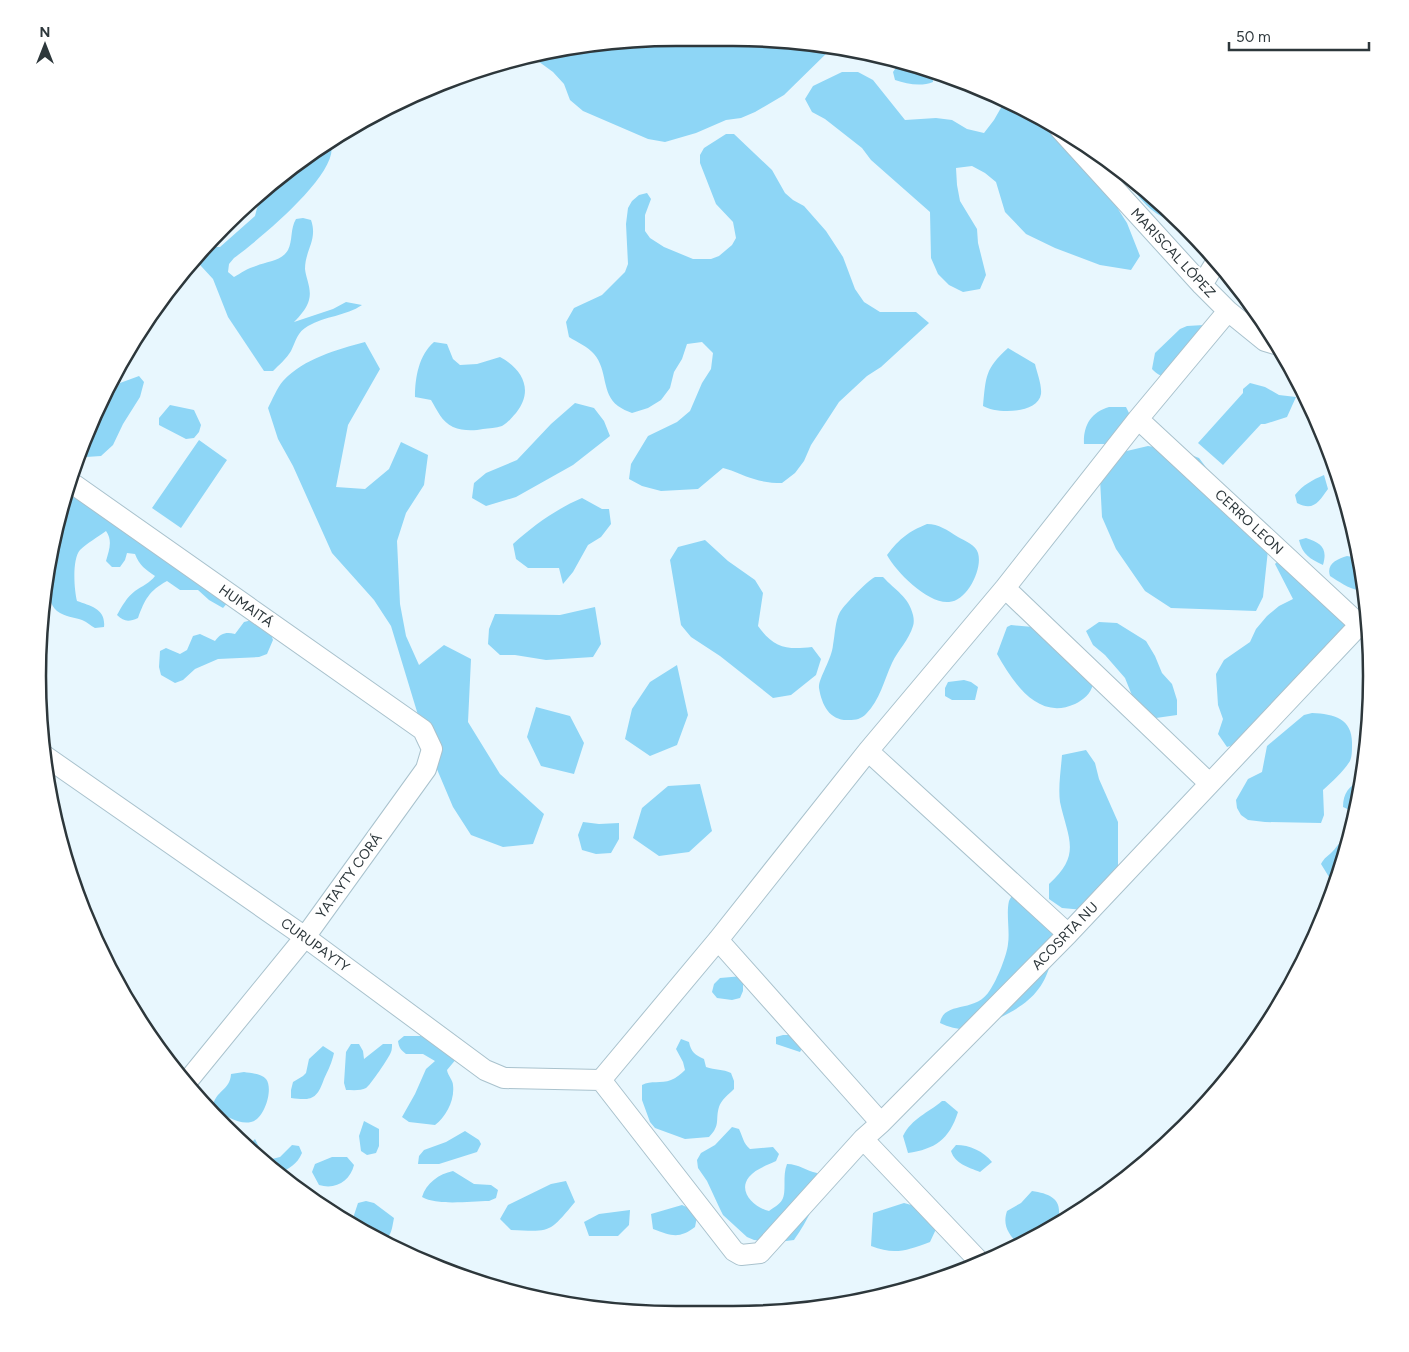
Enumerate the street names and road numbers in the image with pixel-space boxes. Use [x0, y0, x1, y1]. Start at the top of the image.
street label: MARISCAL LÓPEZ [1127, 205, 1219, 301]
street label: CERRO LEON [1211, 486, 1287, 558]
street label: HUMAITÁ [215, 581, 277, 631]
street label: YATAYTY CORÁ [312, 830, 386, 922]
street label: ACOSRTA NU [1028, 898, 1102, 974]
street label: CURUPAYTY [277, 914, 353, 976]

